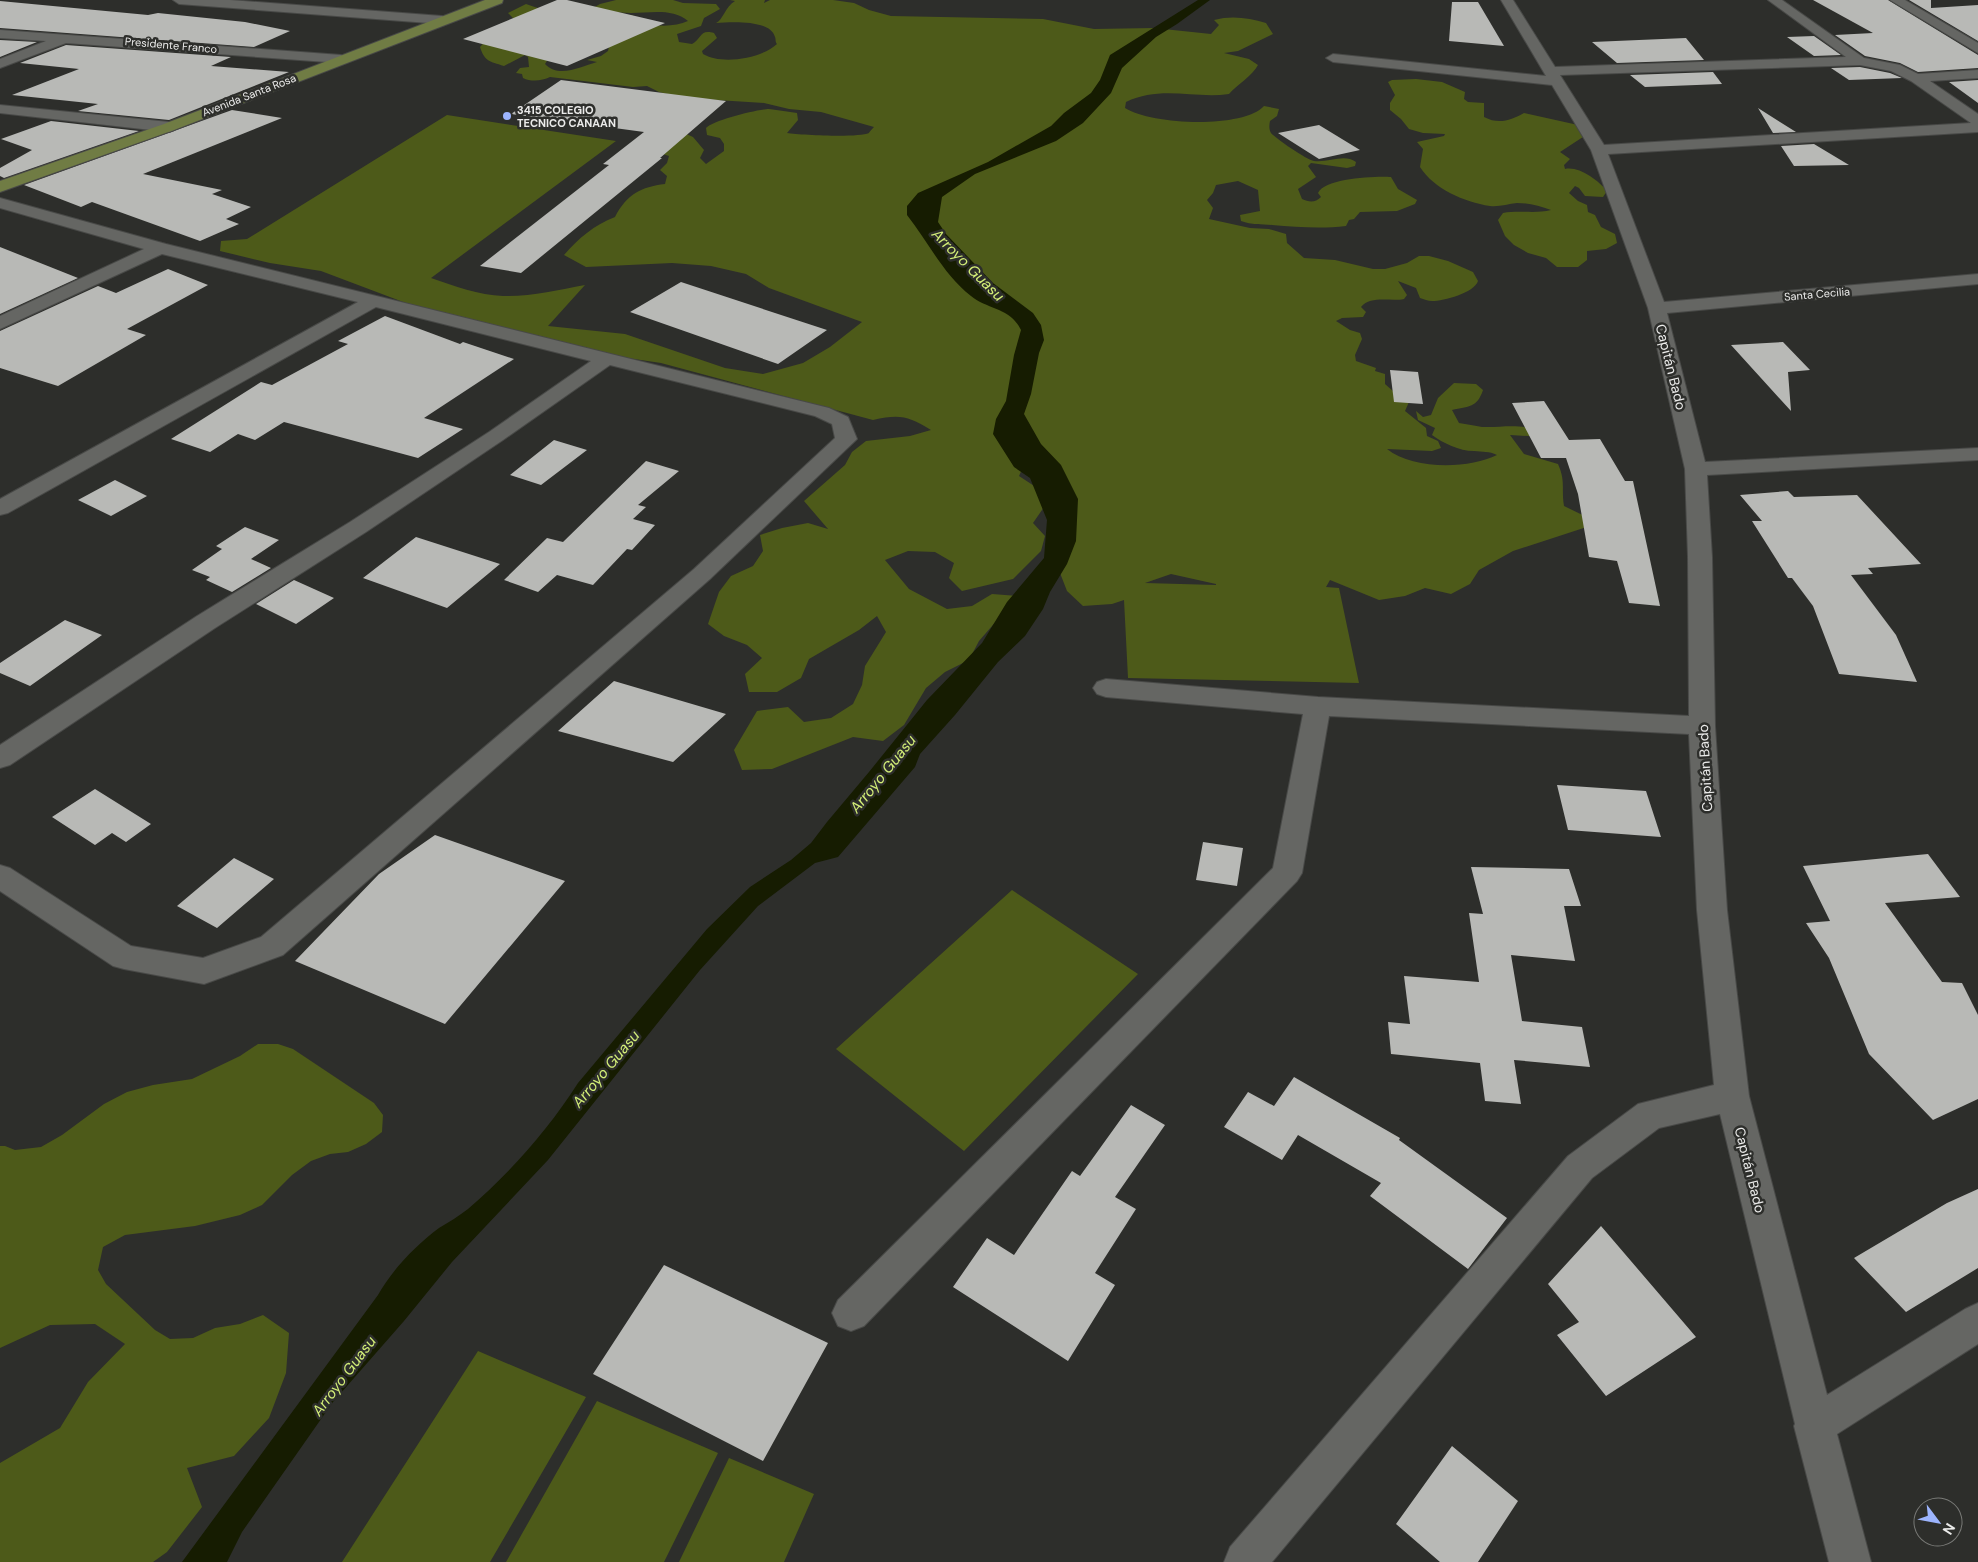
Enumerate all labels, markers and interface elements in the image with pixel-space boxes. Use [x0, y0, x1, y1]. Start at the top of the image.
street label: Presidente Franco [124, 34, 218, 56]
street label: Avenida Santa Rosa [200, 71, 298, 119]
place label: 3415 COLEGIO TECNICO CANAAN [517, 103, 616, 130]
marker: 3415 COLEGIO TECNICO CANAAN [501, 110, 513, 122]
water label: Arroyo Guasu [927, 224, 1009, 306]
street label: Santa Cecilia [1783, 284, 1851, 304]
street label: Capitán Bado [1652, 322, 1690, 412]
street label: Capitán Bado [1694, 724, 1716, 812]
water label: Arroyo Guasu [845, 731, 921, 818]
water label: Arroyo Guasu [567, 1026, 644, 1113]
street label: Capitán Bado [1731, 1125, 1769, 1215]
water label: Arroyo Guasu [307, 1332, 381, 1421]
north arrow [1913, 1497, 1963, 1547]
text: N [1939, 1520, 1959, 1538]

